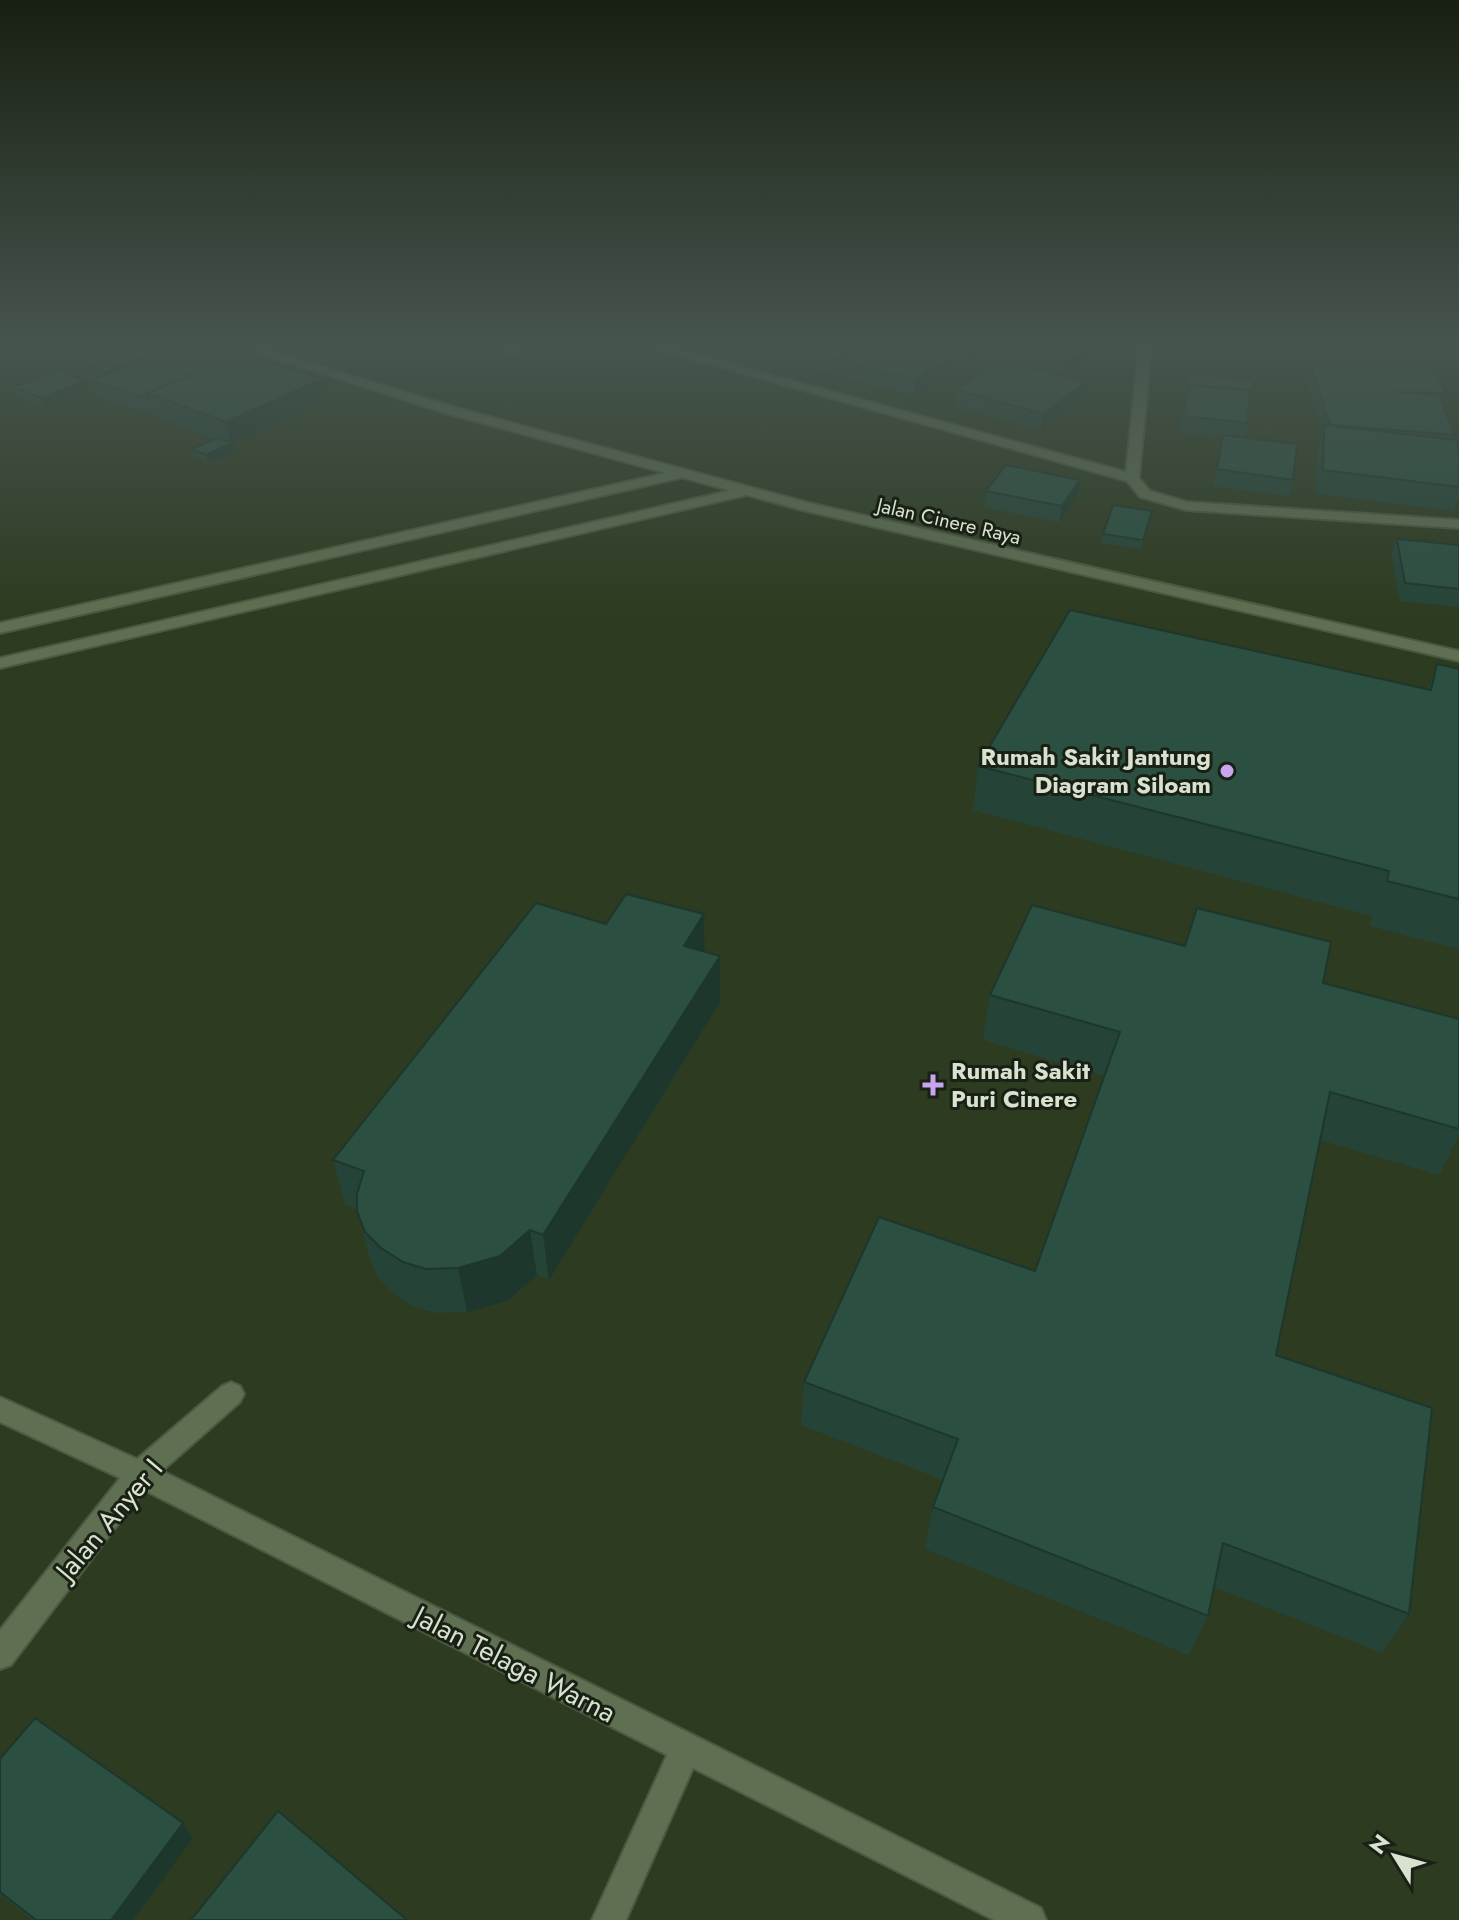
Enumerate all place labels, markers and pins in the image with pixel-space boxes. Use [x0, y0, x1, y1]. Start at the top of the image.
place label: Rumah Sakit Jantung Diagram Siloam [980, 739, 1211, 802]
marker: Rumah Sakit Jantung Diagram Siloam [1218, 762, 1236, 780]
place label: Rumah Sakit Puri Cinere [951, 1053, 1090, 1116]
marker: Rumah Sakit Puri Cinere [922, 1074, 944, 1096]

